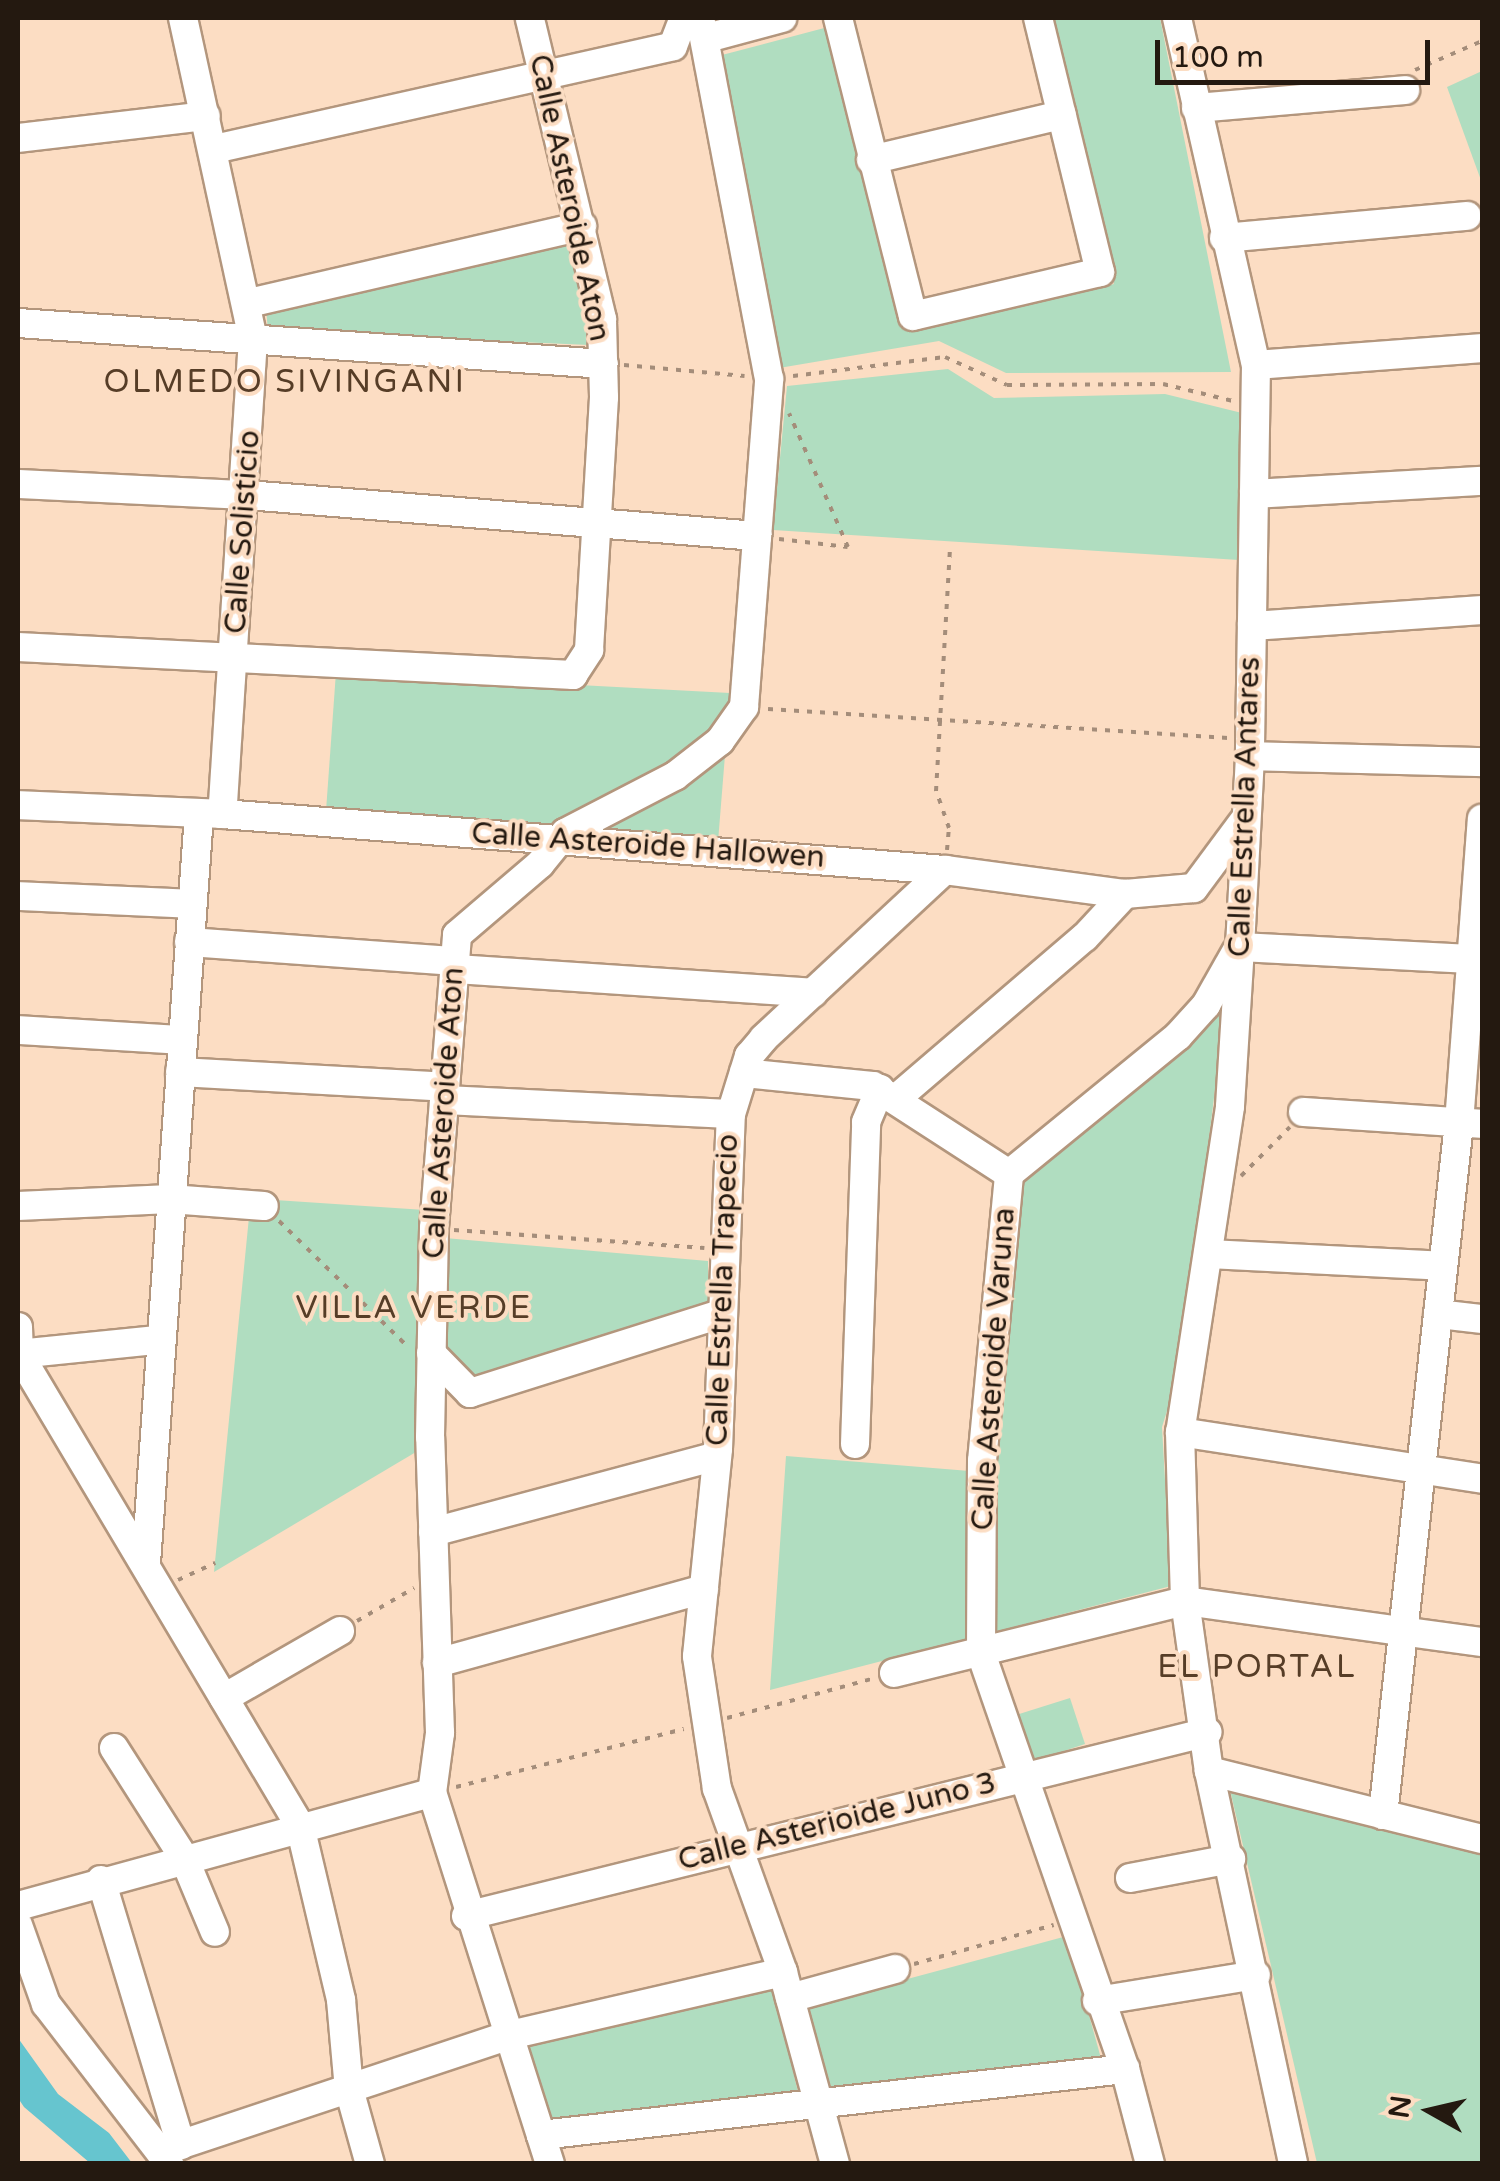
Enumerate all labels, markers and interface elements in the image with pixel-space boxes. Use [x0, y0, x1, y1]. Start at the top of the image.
scale bar [1160, 20, 1435, 82]
text: 100 m [1172, 39, 1264, 76]
street label: Calle Asteroide Aton [521, 51, 617, 345]
district label: OLMEDO SIVINGANI [104, 363, 466, 401]
street label: Calle Solisticio [218, 429, 268, 635]
street label: Calle Estrella Antares [1222, 656, 1268, 958]
street label: Calle Asteroide Hallowen [470, 816, 826, 876]
street label: Calle Asteroide Aton [416, 966, 472, 1260]
street label: Calle Estrella Trapecio [700, 1133, 746, 1447]
street label: Calle Asteroide Varuna [965, 1206, 1023, 1532]
district label: VILLA VERDE [295, 1289, 533, 1327]
district label: EL PORTAL [1157, 1648, 1357, 1686]
street label: Calle Asterioide Juno 3 [674, 1765, 1000, 1879]
north arrow [1380, 2061, 1480, 2161]
text: N [1382, 2093, 1419, 2120]

